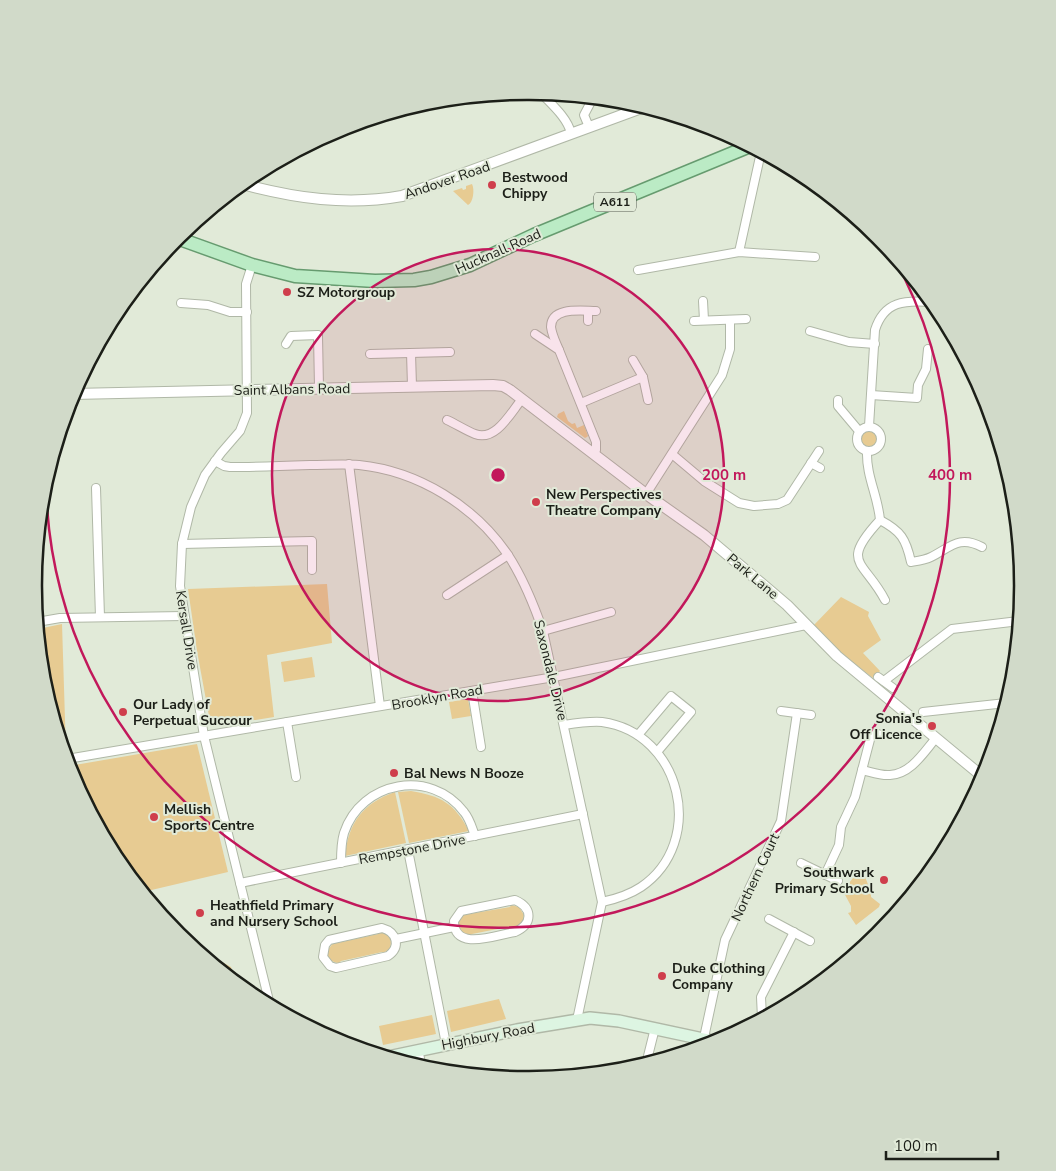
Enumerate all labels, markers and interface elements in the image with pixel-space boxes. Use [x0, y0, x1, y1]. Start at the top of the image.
street label: Andover Road [402, 157, 493, 204]
place label: Bestwood Chippy [502, 168, 568, 203]
marker: Bestwood Chippy [486, 179, 498, 191]
road number: A611 [594, 192, 636, 212]
street label: Hucknall Road [452, 224, 544, 279]
place label: SZ Motorgroup [297, 283, 395, 302]
marker: SZ Motorgroup [281, 286, 293, 298]
street label: Saint Albans Road [234, 379, 350, 400]
text: 200 m [702, 465, 746, 485]
text: 400 m [928, 465, 972, 485]
centre of rings [489, 466, 507, 484]
place label: New Perspectives Theatre Company [546, 485, 662, 520]
marker: New Perspectives Theatre Company [530, 496, 542, 508]
street label: Park Lane [723, 549, 783, 604]
street label: Kersall Drive [171, 589, 202, 671]
street label: Saxondale Drive [529, 618, 572, 722]
street label: Brooklyn Road [390, 680, 484, 715]
place label: Our Lady of Perpetual Succour [133, 695, 252, 730]
marker: Our Lady of Perpetual Succour [117, 706, 129, 718]
place label: Sonia's Off Licence [850, 709, 922, 744]
marker: Sonia's Off Licence [926, 720, 938, 732]
place label: Bal News N Booze [404, 764, 524, 783]
marker: Bal News N Booze [388, 767, 400, 779]
place label: Mellish Sports Centre [164, 800, 255, 835]
marker: Mellish Sports Centre [148, 811, 160, 823]
street label: Rempstone Drive [357, 830, 467, 869]
street label: Northern Court [727, 830, 784, 924]
place label: Southwark Primary School [775, 863, 875, 898]
marker: Southwark Primary School [878, 874, 890, 886]
place label: Heathfield Primary and Nursery School [210, 896, 338, 931]
marker: Heathfield Primary and Nursery School [194, 907, 206, 919]
place label: Duke Clothing Company [672, 959, 765, 994]
marker: Duke Clothing Company [656, 970, 668, 982]
street label: Highbury Road [440, 1018, 536, 1055]
scale bar [886, 1128, 998, 1160]
text: 100 m [894, 1136, 938, 1156]

